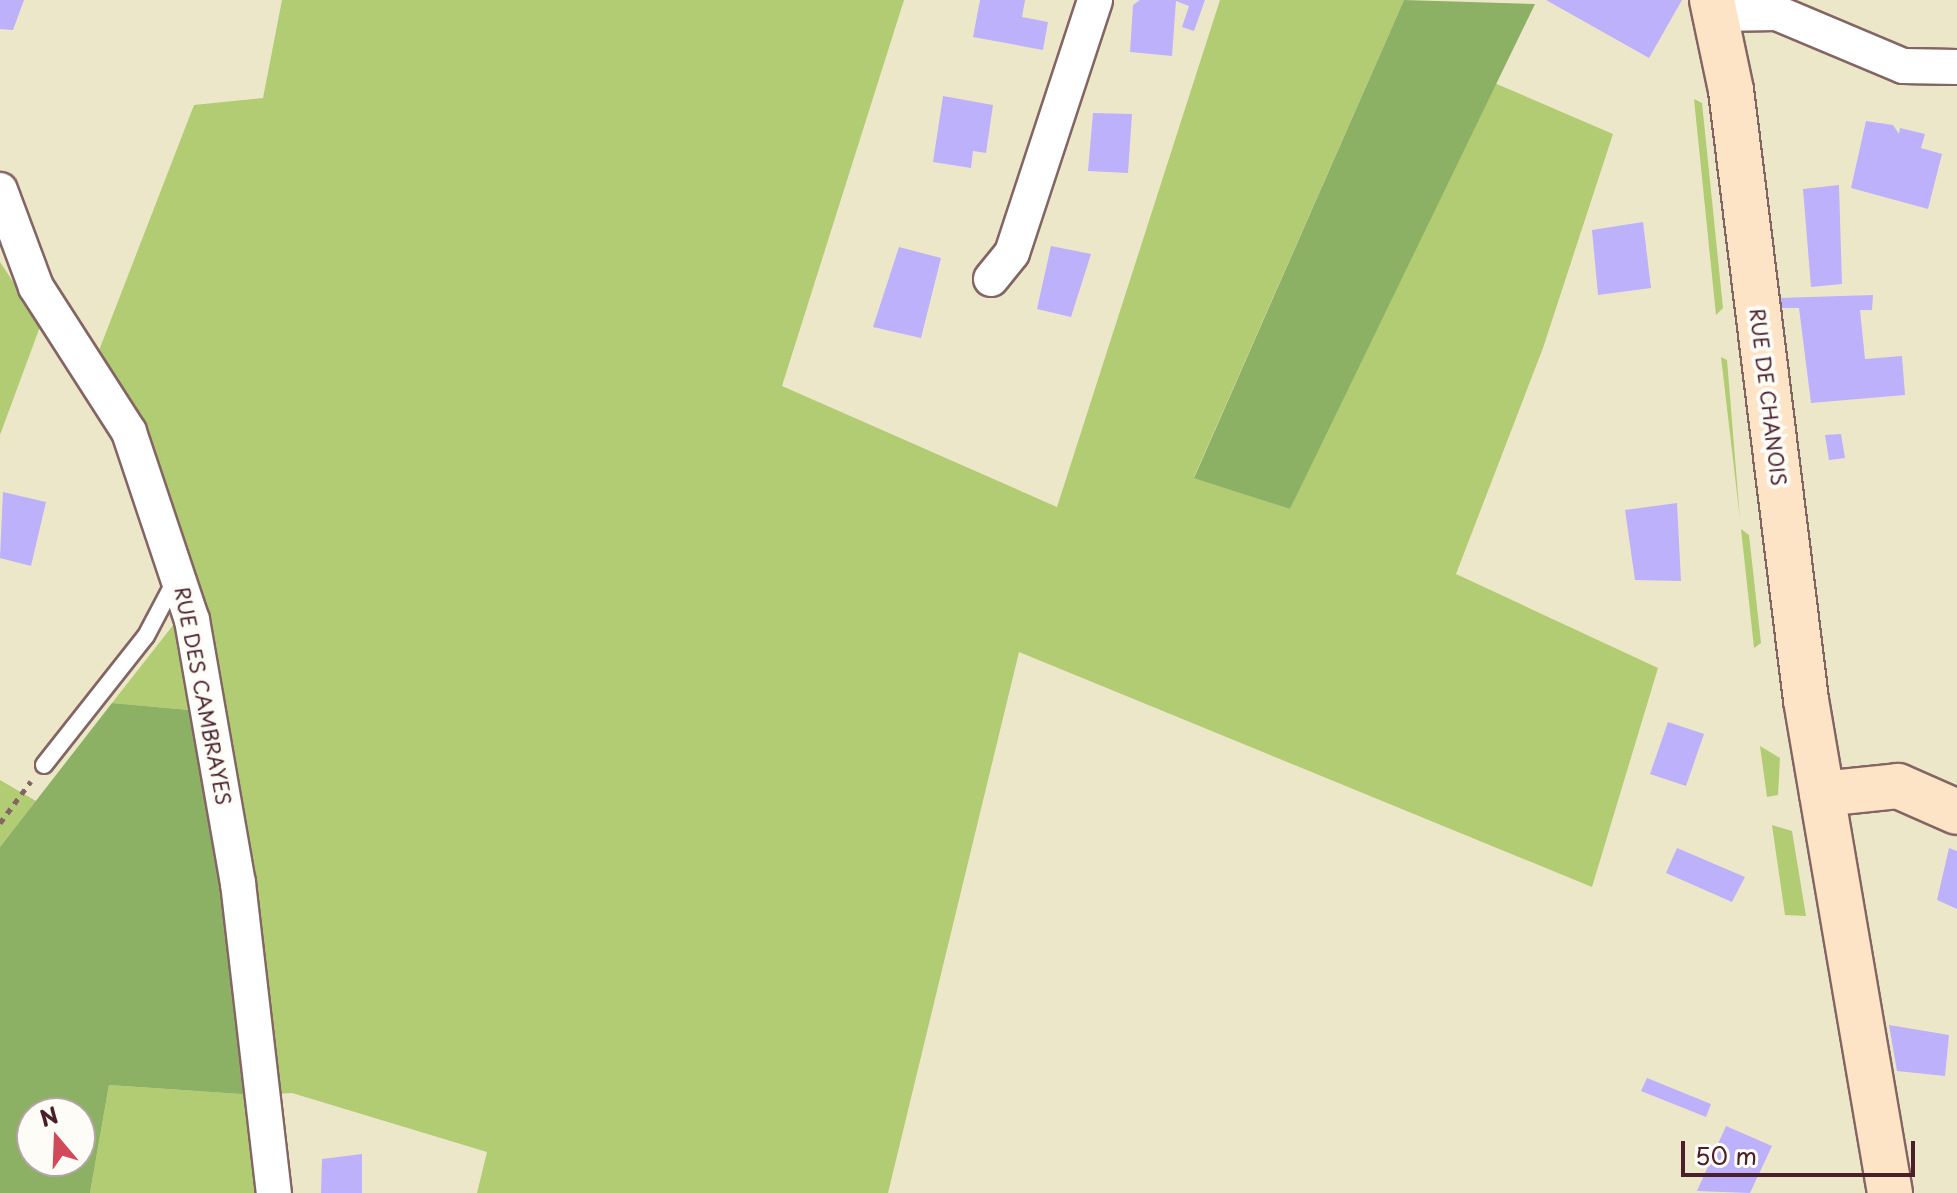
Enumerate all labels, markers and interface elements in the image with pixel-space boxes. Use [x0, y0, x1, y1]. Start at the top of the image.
street label: RUE DE CHANOIS [1745, 306, 1791, 488]
street label: RUE DES CAMBRAYES [170, 584, 236, 808]
north arrow [16, 1097, 96, 1177]
text: N [35, 1097, 62, 1134]
scale bar [1685, 1125, 1919, 1175]
text: 50 m [1695, 1137, 1757, 1173]

